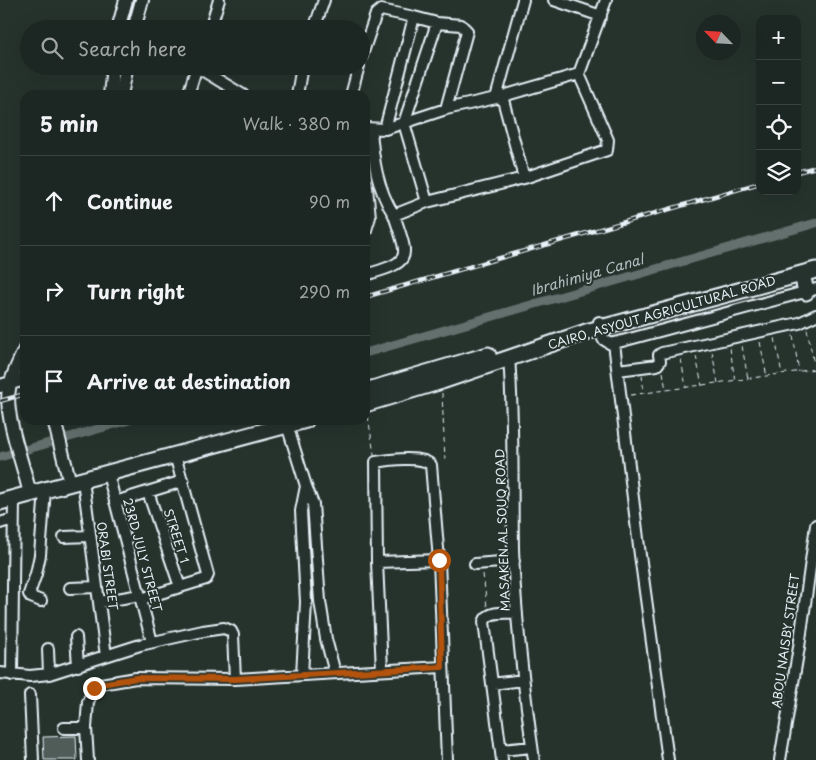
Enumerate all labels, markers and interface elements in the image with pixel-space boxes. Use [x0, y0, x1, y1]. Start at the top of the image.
north arrow [696, 15, 741, 60]
map controls [756, 15, 801, 195]
button: + [756, 15, 801, 60]
search box [20, 20, 370, 75]
icon: search [38, 34, 66, 62]
text: Search here [78, 34, 187, 62]
button: − [756, 60, 801, 105]
button: locate [756, 105, 801, 150]
text: 5 min [40, 107, 98, 139]
text: Walk · 380 m [243, 111, 350, 135]
button: layers [756, 150, 801, 195]
icon: ahead [40, 187, 68, 215]
text: Continue [87, 187, 173, 215]
text: 90 m [309, 189, 350, 213]
water label: Ibrahimiya Canal [528, 248, 648, 301]
street label: CAIRO, ASYOUT AGRICULTURAL ROAD [546, 271, 778, 353]
icon: right [40, 277, 68, 305]
text: Turn right [87, 277, 185, 305]
text: 290 m [299, 279, 350, 303]
icon: arrive [40, 367, 68, 395]
text: Arrive at destination [87, 367, 291, 395]
street label: MASAKEN AL SOUQ ROAD [490, 448, 514, 612]
street label: 23RD JULY STREET [119, 496, 167, 614]
street label: STREET 1 [160, 506, 194, 565]
street label: ORABI STREET [93, 520, 123, 612]
route start [428, 549, 451, 572]
street label: ABOU NAISBY STREET [767, 571, 804, 709]
route end [83, 677, 106, 700]

